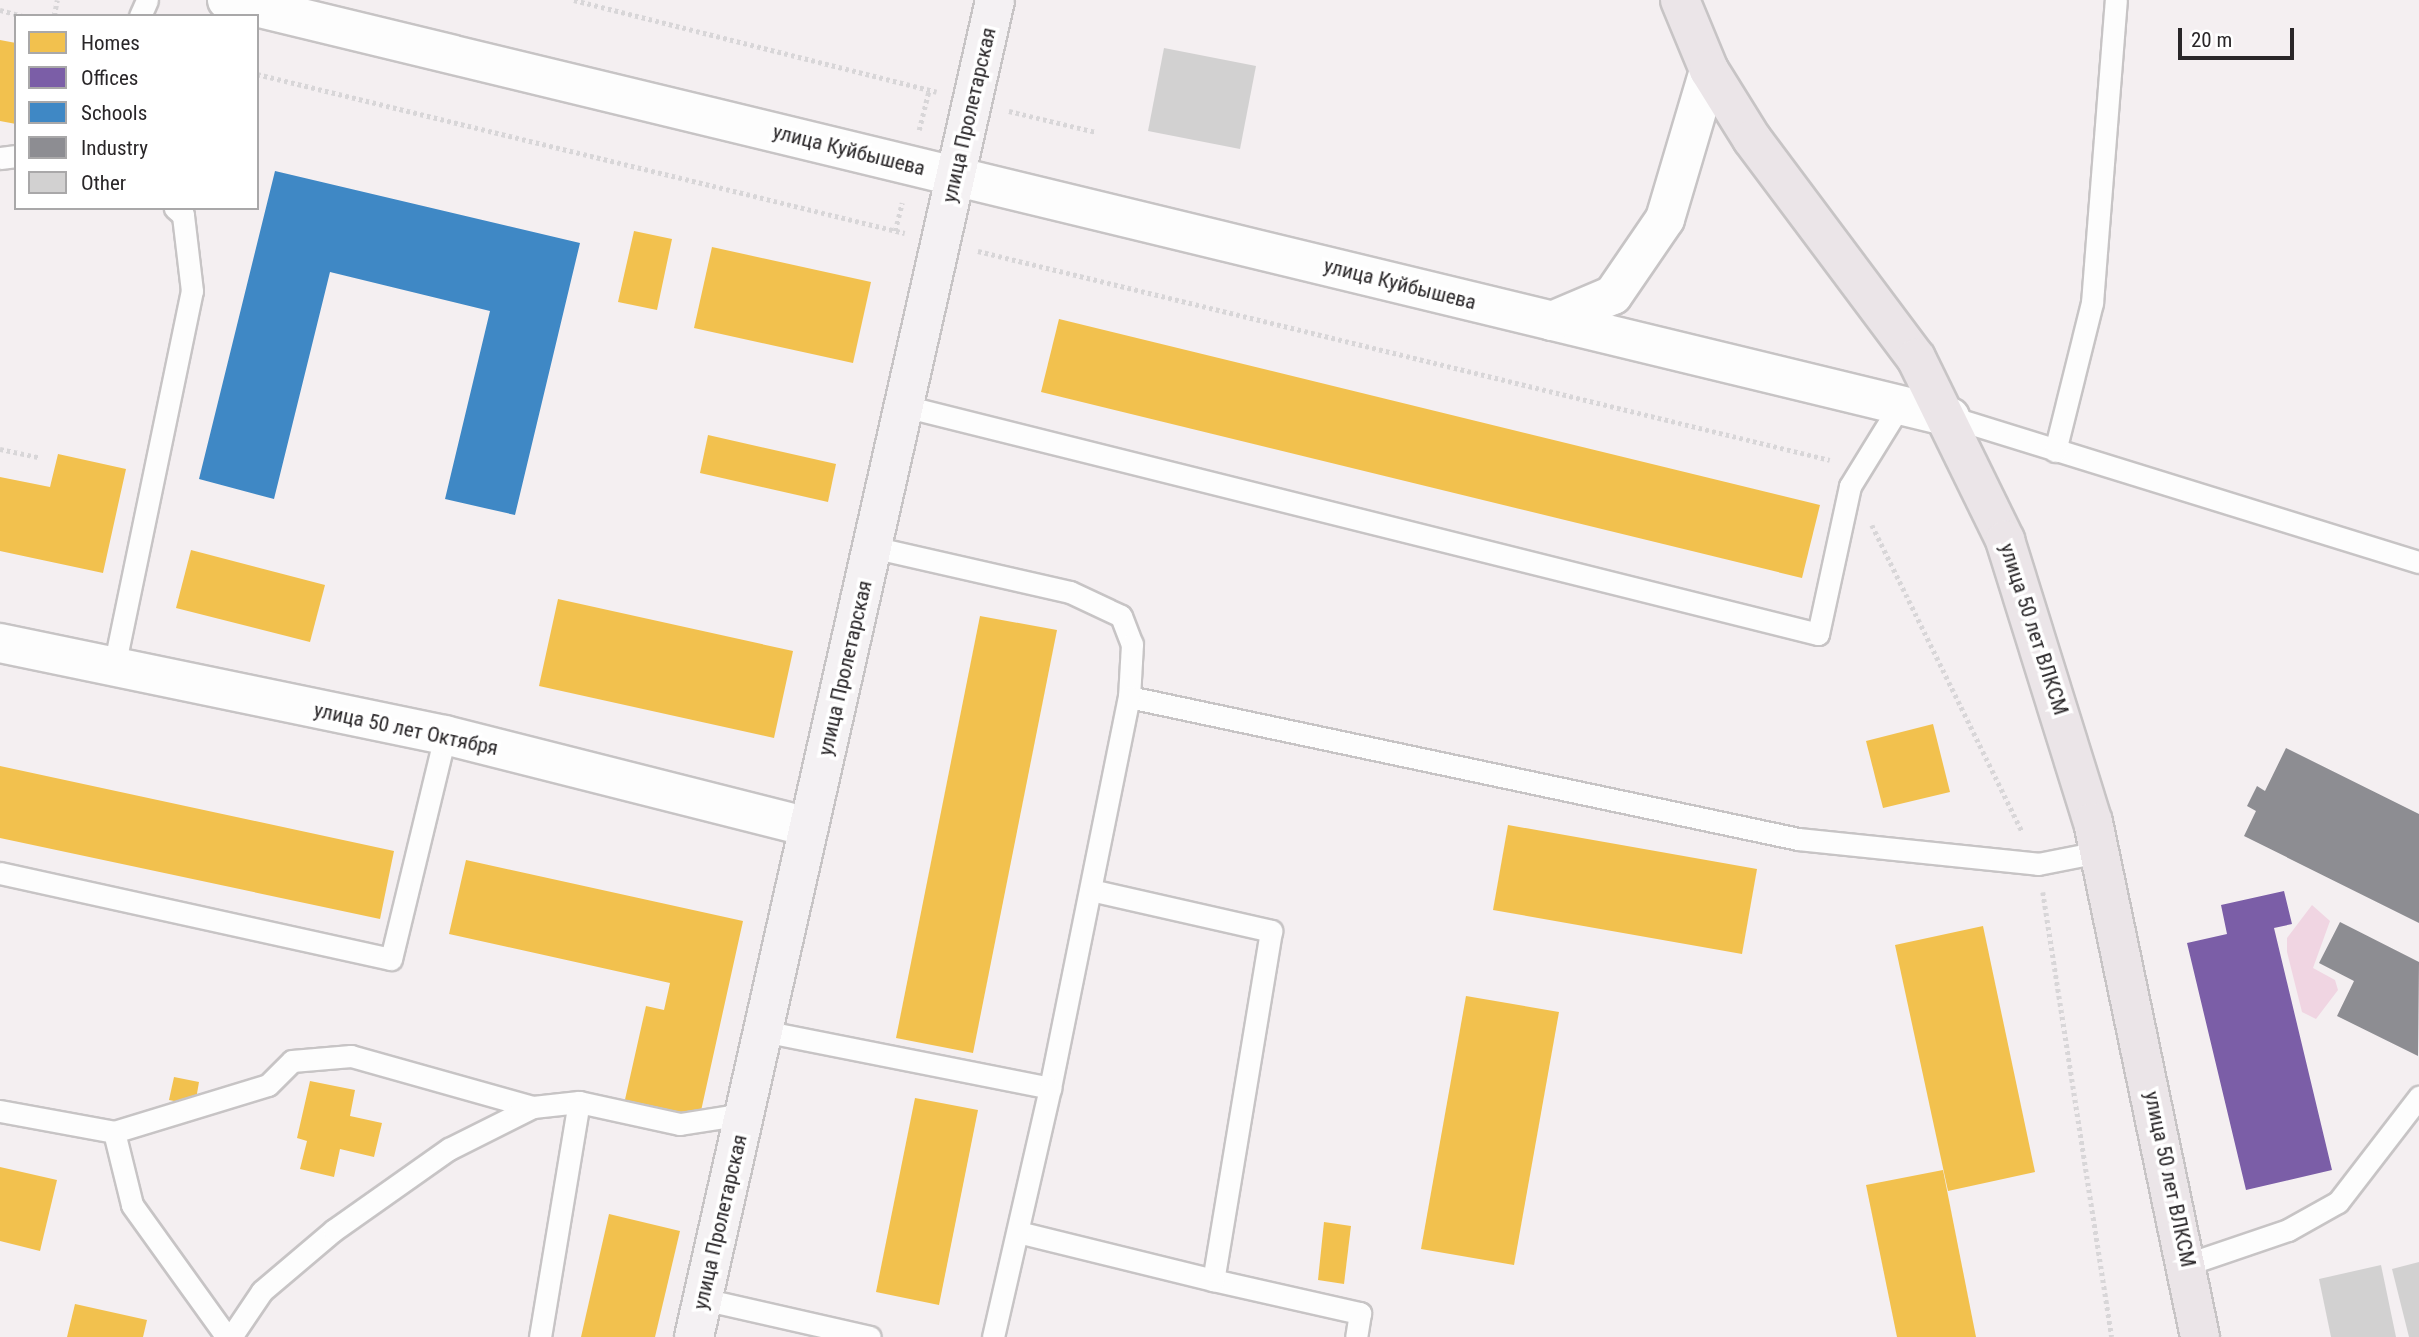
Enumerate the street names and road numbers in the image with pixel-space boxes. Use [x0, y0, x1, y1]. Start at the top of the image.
street label: улица Пролетарская [937, 25, 1001, 205]
street label: улица Куйбышева [770, 119, 928, 181]
street label: улица Куйбышева [1321, 253, 1479, 315]
street label: улица 50 лет ВЛКСМ [1994, 540, 2074, 718]
street label: улица Пролетарская [813, 578, 877, 758]
street label: улица 50 лет Октября [312, 697, 500, 761]
street label: улица 50 лет ВЛКСМ [2139, 1089, 2201, 1269]
street label: улица Пролетарская [688, 1132, 752, 1312]

